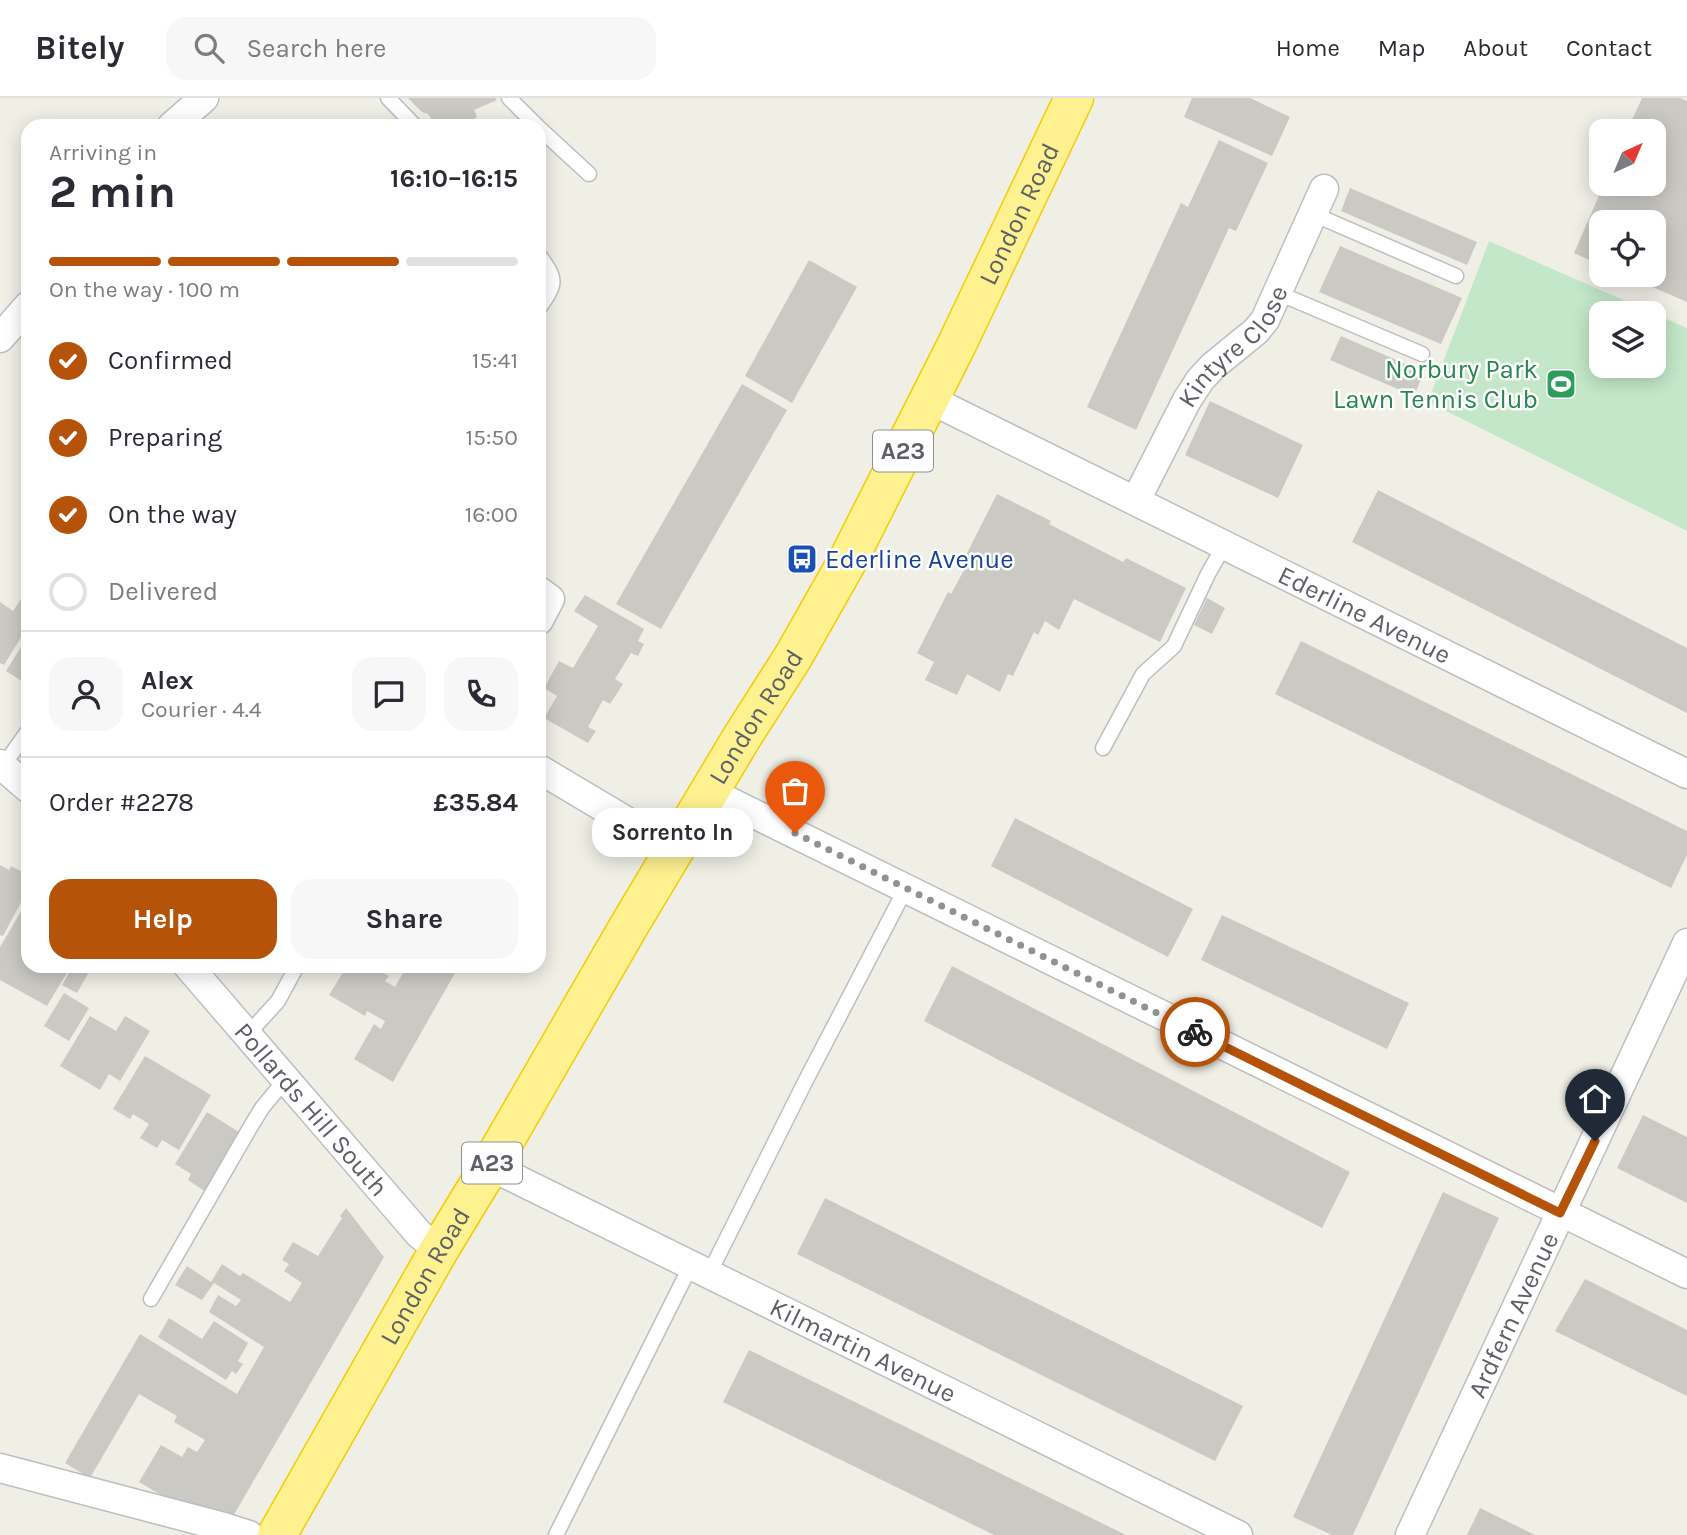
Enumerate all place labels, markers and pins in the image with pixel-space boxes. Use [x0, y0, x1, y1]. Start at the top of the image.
place label: Norbury Park Lawn Tennis Club [1333, 354, 1538, 415]
sports icon: Norbury Park Lawn Tennis Club [1544, 367, 1578, 401]
bus stop icon: Ederline Avenue [785, 542, 819, 576]
place label: Ederline Avenue [825, 544, 1014, 575]
pin [765, 761, 825, 833]
callout: Sorrento In [592, 808, 753, 858]
pin [1565, 1069, 1625, 1141]

